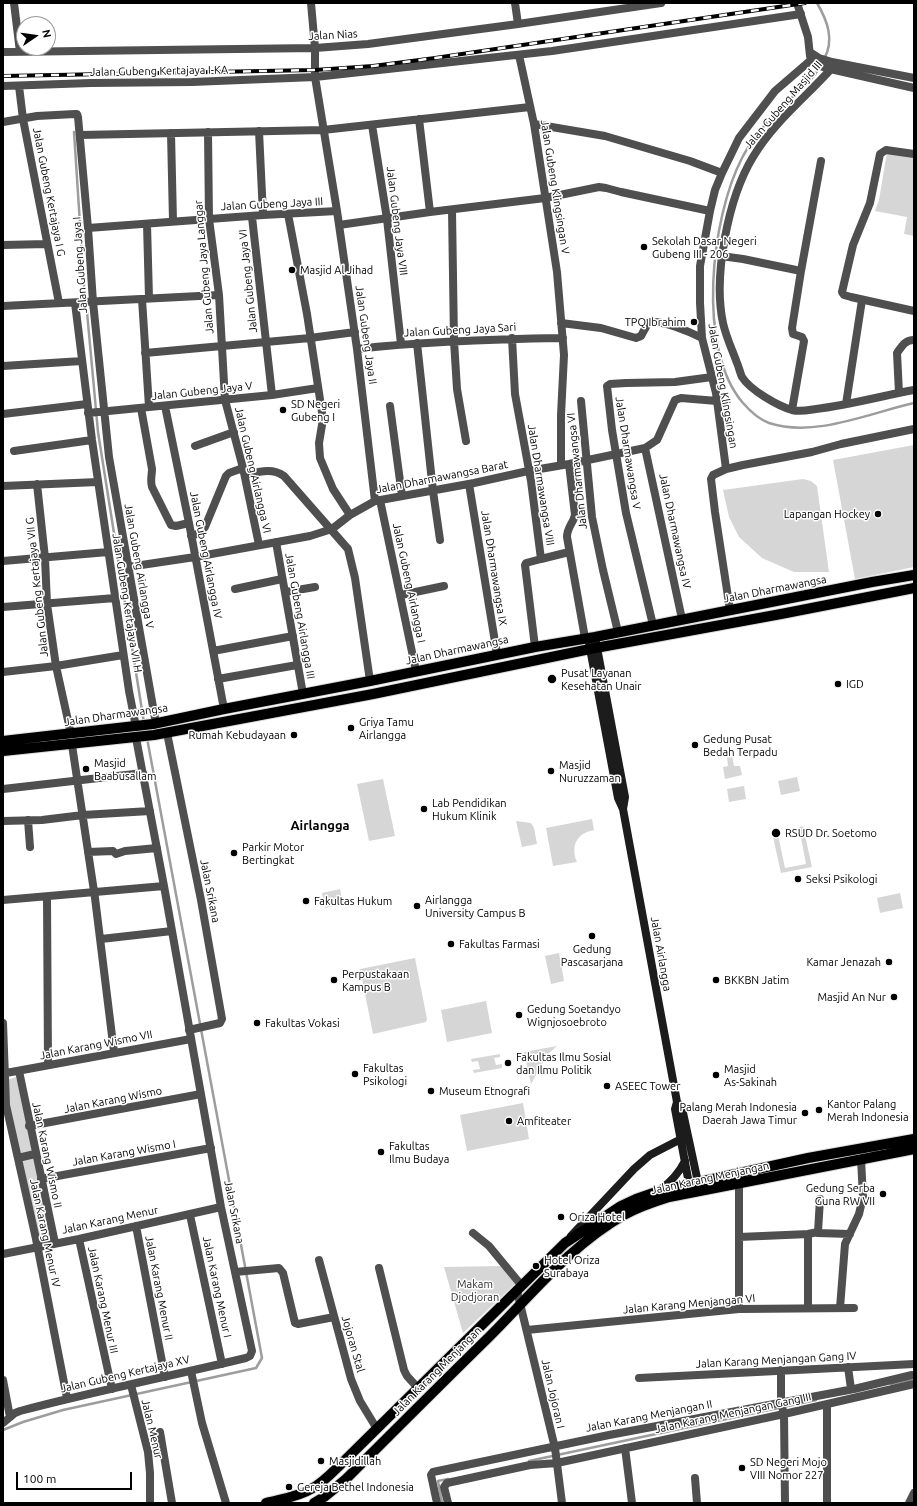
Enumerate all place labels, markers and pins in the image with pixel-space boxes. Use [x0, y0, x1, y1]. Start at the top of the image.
place label: Sekolah Dasar Negeri Gubeng III - 206 [652, 234, 757, 260]
marker: Sekolah Dasar Negeri Gubeng III - 206 [639, 242, 649, 252]
place label: Masjid Al Jihad [300, 263, 373, 277]
marker: Masjid Al Jihad [287, 265, 297, 275]
place label: TPQ Ibrahim [625, 315, 686, 329]
marker: TPQ Ibrahim [689, 317, 699, 327]
place label: SD Negeri Gubeng I [291, 397, 340, 423]
marker: SD Negeri Gubeng I [278, 405, 288, 415]
place label: Lapangan Hockey [784, 507, 870, 521]
marker: Lapangan Hockey [873, 509, 883, 519]
place label: Pusat Layanan Kesehatan Unair [561, 666, 641, 692]
marker: Pusat Layanan Kesehatan Unair [546, 673, 558, 685]
place label: IGD [846, 677, 864, 691]
marker: IGD [833, 679, 843, 689]
place label: Griya Tamu Airlangga [359, 715, 414, 741]
marker: Griya Tamu Airlangga [346, 723, 356, 733]
place label: Rumah Kebudayaan [189, 728, 286, 742]
marker: Rumah Kebudayaan [289, 730, 299, 740]
place label: Gedung Pusat Bedah Terpadu [703, 732, 778, 758]
marker: Gedung Pusat Bedah Terpadu [690, 740, 700, 750]
place label: Masjid Baabusallam [94, 756, 156, 782]
place label: Masjid Nuruzzaman [559, 758, 621, 784]
marker: Masjid Baabusallam [81, 764, 91, 774]
marker: Masjid Nuruzzaman [546, 766, 556, 776]
place label: Lab Pendidikan Hukum Klinik [432, 796, 507, 822]
marker: Lab Pendidikan Hukum Klinik [419, 804, 429, 814]
place label: RSUD Dr. Soetomo [785, 826, 877, 840]
marker: RSUD Dr. Soetomo [770, 827, 782, 839]
place label: Parkir Motor Bertingkat [242, 840, 304, 866]
marker: Parkir Motor Bertingkat [229, 848, 239, 858]
place label: Seksi Psikologi [806, 872, 877, 886]
marker: Seksi Psikologi [793, 874, 803, 884]
place label: Airlangga University Campus B [425, 893, 526, 919]
place label: Fakultas Hukum [314, 894, 392, 908]
marker: Fakultas Hukum [301, 896, 311, 906]
marker: Airlangga University Campus B [412, 901, 422, 911]
marker: Gedung Pascasarjana [587, 931, 597, 941]
place label: Fakultas Farmasi [459, 937, 540, 951]
marker: Fakultas Farmasi [446, 939, 456, 949]
place label: Gedung Pascasarjana [561, 942, 623, 968]
place label: Kamar Jenazah [806, 955, 881, 969]
marker: Kamar Jenazah [884, 957, 894, 967]
place label: Perpustakaan Kampus B [342, 967, 409, 993]
place label: BKKBN Jatim [724, 973, 789, 987]
marker: Perpustakaan Kampus B [329, 975, 339, 985]
marker: BKKBN Jatim [711, 975, 721, 985]
place label: Masjid An Nur [817, 990, 886, 1004]
marker: Masjid An Nur [889, 992, 899, 1002]
place label: Gedung Soetandyo Wignjosoebroto [527, 1002, 621, 1028]
marker: Gedung Soetandyo Wignjosoebroto [514, 1010, 524, 1020]
place label: Fakultas Vokasi [265, 1016, 340, 1030]
marker: Fakultas Vokasi [252, 1018, 262, 1028]
place label: Fakultas Ilmu Sosial dan Ilmu Politik [516, 1050, 611, 1076]
marker: Fakultas Ilmu Sosial dan Ilmu Politik [503, 1058, 513, 1068]
place label: Fakultas Psikologi [363, 1061, 407, 1087]
place label: Masjid As-Sakinah [724, 1062, 777, 1088]
marker: Fakultas Psikologi [350, 1069, 360, 1079]
marker: Masjid As-Sakinah [711, 1070, 721, 1080]
place label: ASEEC Tower [615, 1079, 680, 1093]
marker: ASEEC Tower [602, 1081, 612, 1091]
place label: Museum Etnografi [439, 1084, 530, 1098]
marker: Museum Etnografi [426, 1086, 436, 1096]
place label: Kantor Palang Merah Indonesia [827, 1097, 909, 1123]
place label: Palang Merah Indonesia Daerah Jawa Timur [680, 1100, 797, 1126]
marker: Kantor Palang Merah Indonesia [814, 1105, 824, 1115]
marker: Palang Merah Indonesia Daerah Jawa Timur [800, 1108, 810, 1118]
place label: Amfiteater [517, 1114, 571, 1128]
marker: Amfiteater [504, 1116, 514, 1126]
place label: Fakultas Ilmu Budaya [389, 1139, 449, 1165]
marker: Fakultas Ilmu Budaya [376, 1147, 386, 1157]
place label: Gedung Serba Guna RW VII [806, 1181, 875, 1207]
marker: Gedung Serba Guna RW VII [878, 1189, 888, 1199]
place label: Oriza Hotel [569, 1210, 625, 1224]
marker: Oriza Hotel [556, 1212, 566, 1222]
place label: Hotel Oriza Surabaya [544, 1253, 600, 1279]
marker: Hotel Oriza Surabaya [531, 1261, 541, 1271]
place label: Masjidillah [329, 1454, 381, 1468]
place label: SD Negeri Mojo VIII Nomor 227 [750, 1455, 827, 1481]
marker: Masjidillah [316, 1456, 326, 1466]
marker: SD Negeri Mojo VIII Nomor 227 [737, 1463, 747, 1473]
place label: Gereja Bethel Indonesia [297, 1480, 414, 1494]
marker: Gereja Bethel Indonesia [284, 1482, 294, 1492]

